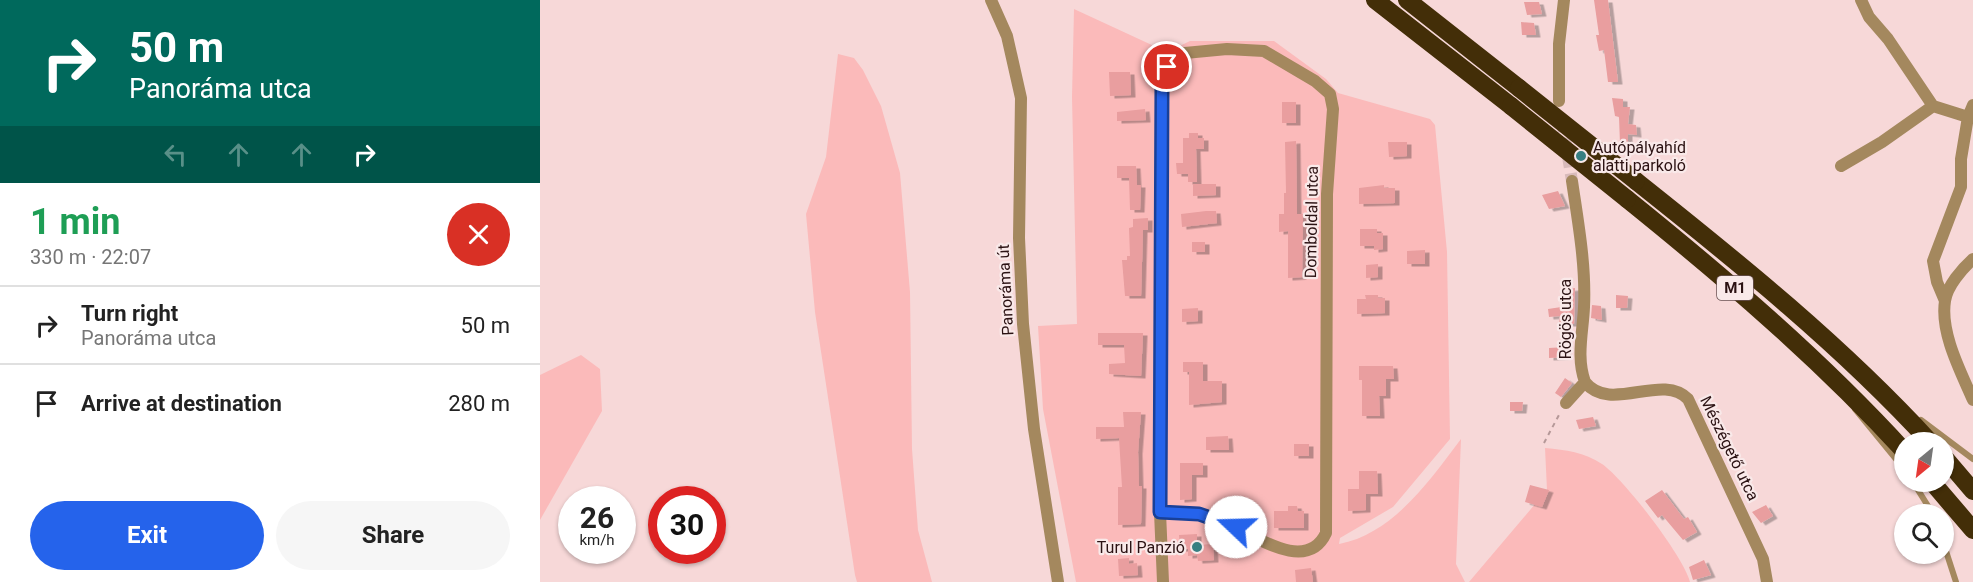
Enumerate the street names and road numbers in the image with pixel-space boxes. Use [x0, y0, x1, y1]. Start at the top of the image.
street label: Domboldal utca [1301, 166, 1322, 278]
street label: Panoráma út [994, 244, 1017, 336]
road number: M1 [1717, 276, 1753, 300]
street label: Rögös utca [1556, 279, 1575, 359]
street label: Mészégető utca [1696, 393, 1763, 504]

